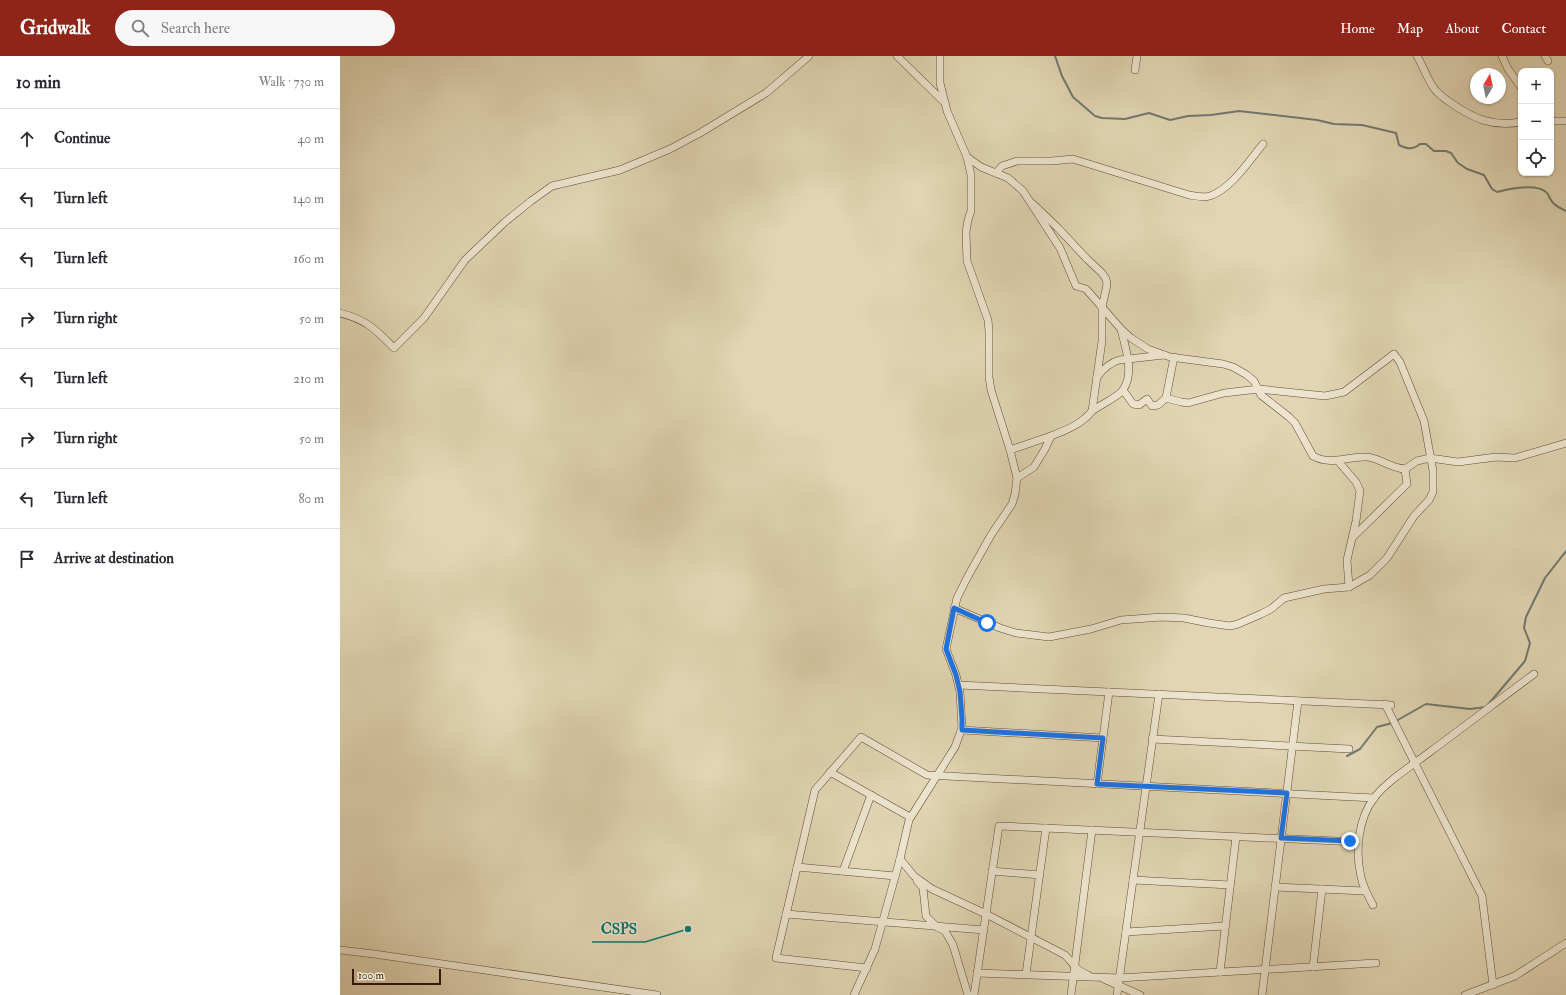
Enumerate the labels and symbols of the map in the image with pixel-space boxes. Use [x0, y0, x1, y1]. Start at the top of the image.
north arrow [1470, 68, 1506, 104]
route start [978, 614, 996, 632]
route end [1341, 832, 1359, 850]
callout: CSPS [592, 915, 645, 942]
text: CSPS [601, 920, 637, 939]
scale bar [352, 967, 441, 986]

